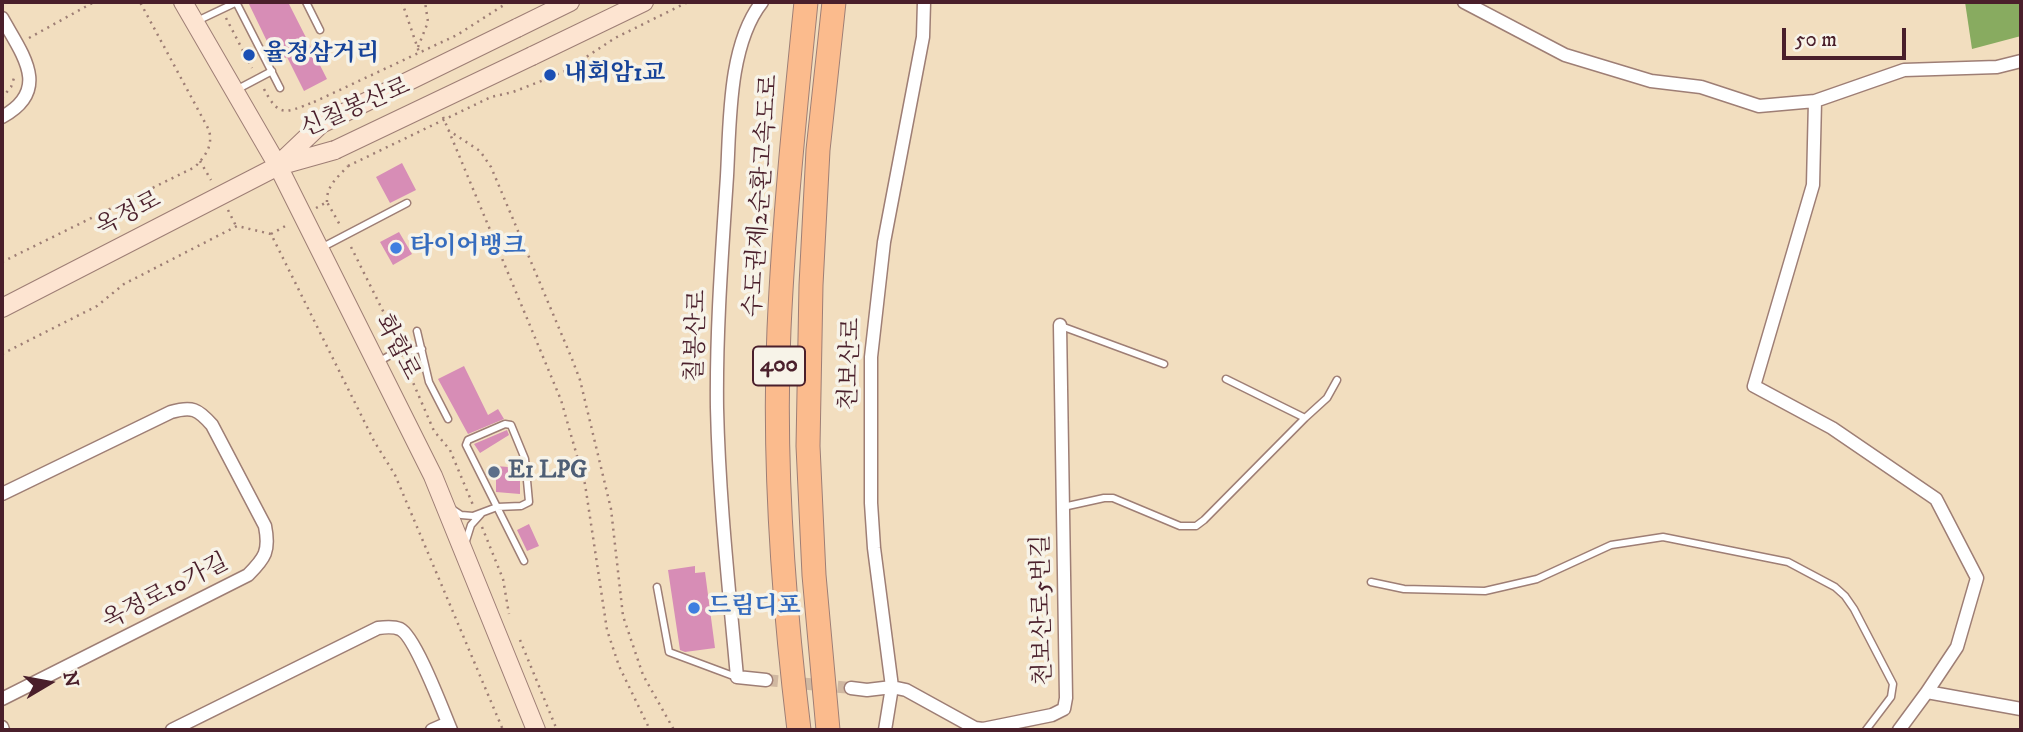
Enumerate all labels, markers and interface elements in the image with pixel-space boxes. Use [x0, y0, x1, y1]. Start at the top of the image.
scale bar [1785, 14, 1909, 58]
text: 50 m [1795, 27, 1837, 53]
place label: 율정삼거리 [263, 41, 379, 69]
marker: 율정삼거리 [241, 47, 257, 63]
place label: 내회암1교 [564, 61, 666, 89]
marker: 내회암1교 [542, 67, 558, 83]
street label: 신칠봉산로 [297, 73, 415, 145]
street label: 수도권제2순환고속도로 [740, 73, 786, 319]
street label: 옥정로 [91, 186, 167, 244]
place label: 타이어뱅크 [410, 234, 526, 262]
marker: 타이어뱅크 [388, 240, 404, 256]
street label: 칠봉산로 [682, 289, 714, 383]
street label: 화합로 [367, 310, 425, 386]
street label: 천보산로 [836, 317, 868, 411]
road number: 400 [753, 346, 805, 386]
place label: E1 LPG [508, 458, 587, 486]
marker: E1 LPG [486, 464, 502, 480]
street label: 천보산로5번길 [1028, 534, 1060, 686]
street label: 옥정로10가길 [98, 549, 234, 637]
place label: 드림디포 [708, 594, 801, 622]
marker: 드림디포 [686, 600, 702, 616]
north arrow [14, 648, 84, 718]
text: N [57, 670, 83, 689]

